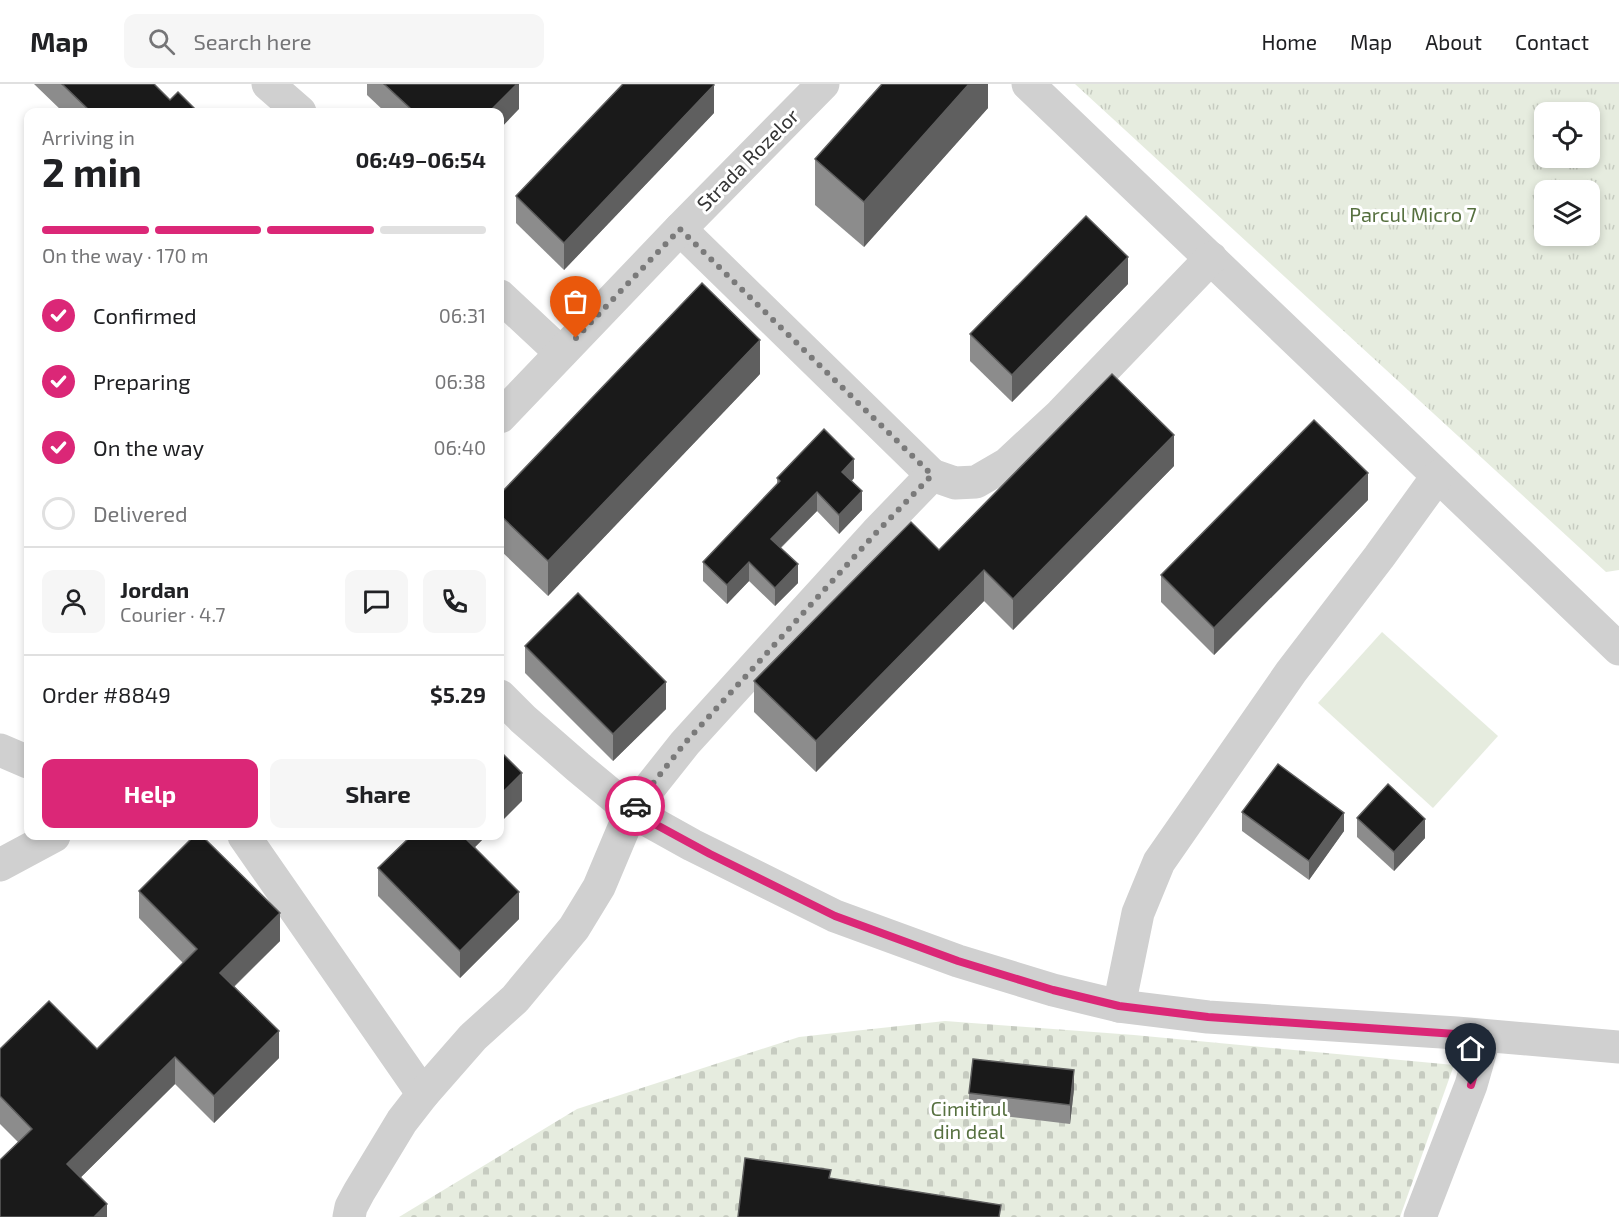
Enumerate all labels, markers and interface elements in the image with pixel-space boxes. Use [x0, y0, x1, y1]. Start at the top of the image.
search box [124, 14, 544, 68]
text: Map [30, 24, 88, 58]
icon: search [145, 25, 178, 58]
text: Search here [193, 28, 312, 54]
text: Home [1261, 29, 1317, 54]
text: Map [1350, 29, 1392, 54]
text: About [1425, 29, 1482, 54]
text: Contact [1515, 29, 1589, 54]
map controls [1534, 102, 1600, 246]
button: locate [1534, 102, 1600, 168]
street label: Strada Rozelor [691, 103, 803, 215]
text: Arriving in [42, 125, 135, 149]
text: 06:49–06:54 [355, 146, 486, 172]
text: 2 min [42, 148, 142, 195]
button: layers [1534, 180, 1600, 246]
park label: Parcul Micro 7 [1349, 202, 1477, 226]
text: On the way · 170 m [42, 243, 209, 267]
pin [550, 276, 601, 338]
icon: bag [559, 285, 592, 318]
icon: check [42, 299, 75, 332]
text: Confirmed [93, 302, 197, 328]
text: 06:31 [439, 303, 486, 327]
icon: check [42, 365, 75, 398]
text: Preparing [93, 368, 191, 394]
text: 06:38 [435, 369, 486, 393]
icon: check [42, 431, 75, 464]
text: On the way [93, 434, 204, 460]
text: 06:40 [433, 435, 486, 459]
text: Delivered [93, 500, 188, 526]
button: person [42, 570, 105, 633]
button: chat [345, 570, 408, 633]
button: phone [423, 570, 486, 633]
text: Jordan [120, 576, 189, 602]
text: Courier · 4.7 [120, 602, 226, 626]
text: Order #8849 [42, 681, 171, 707]
text: $5.29 [430, 681, 486, 707]
button: Help [42, 759, 258, 828]
button: Share [270, 759, 486, 828]
courier [605, 776, 665, 836]
icon: car [619, 790, 652, 823]
pin [1445, 1023, 1496, 1085]
icon: home [1454, 1032, 1487, 1065]
park label: Cimitirul din deal [931, 1096, 1007, 1143]

